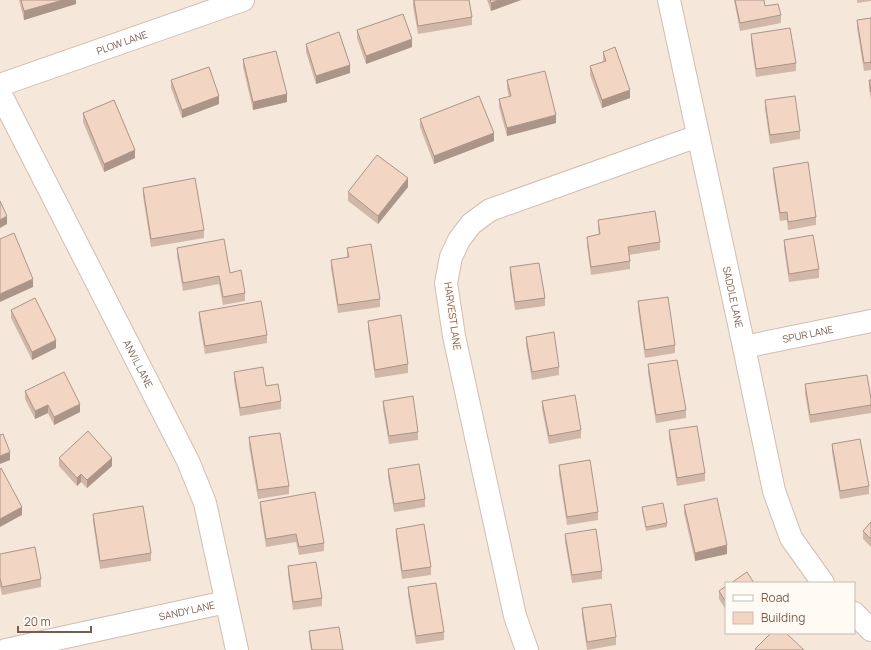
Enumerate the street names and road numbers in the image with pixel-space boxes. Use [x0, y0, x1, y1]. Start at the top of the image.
street label: PLOW LANE [94, 27, 150, 58]
street label: SADDLE LANE [720, 265, 747, 330]
street label: HARVEST LANE [441, 281, 465, 351]
street label: SPUR LANE [781, 322, 835, 346]
street label: ANVIL LANE [120, 337, 157, 390]
street label: SANDY LANE [157, 598, 216, 623]

